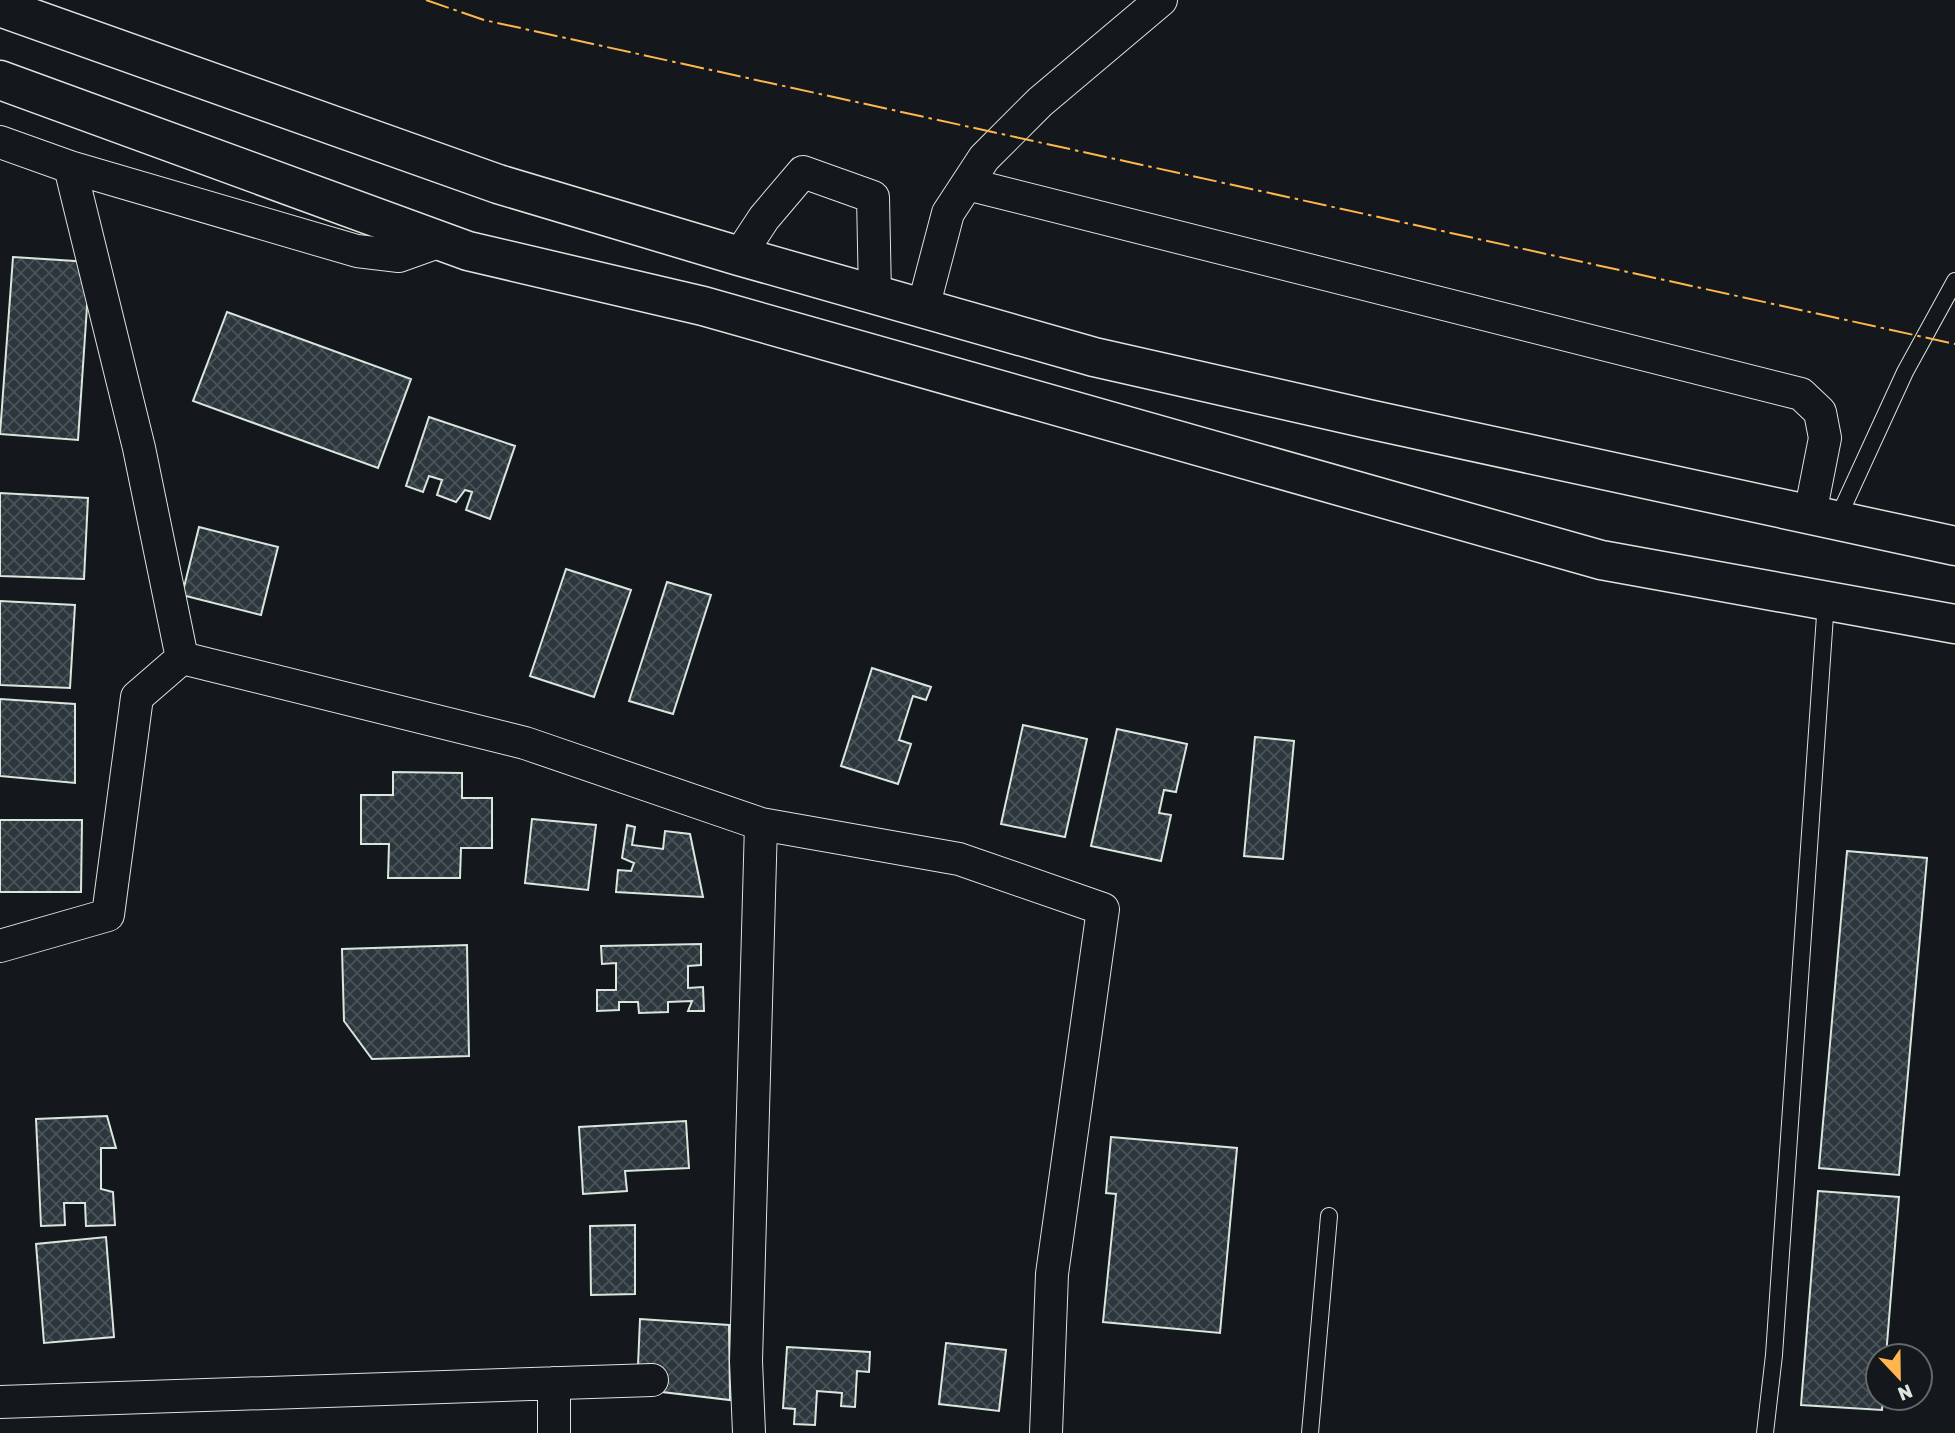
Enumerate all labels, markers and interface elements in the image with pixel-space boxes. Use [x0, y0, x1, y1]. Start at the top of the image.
north arrow [1864, 1342, 1934, 1412]
text: N [1895, 1379, 1916, 1406]

